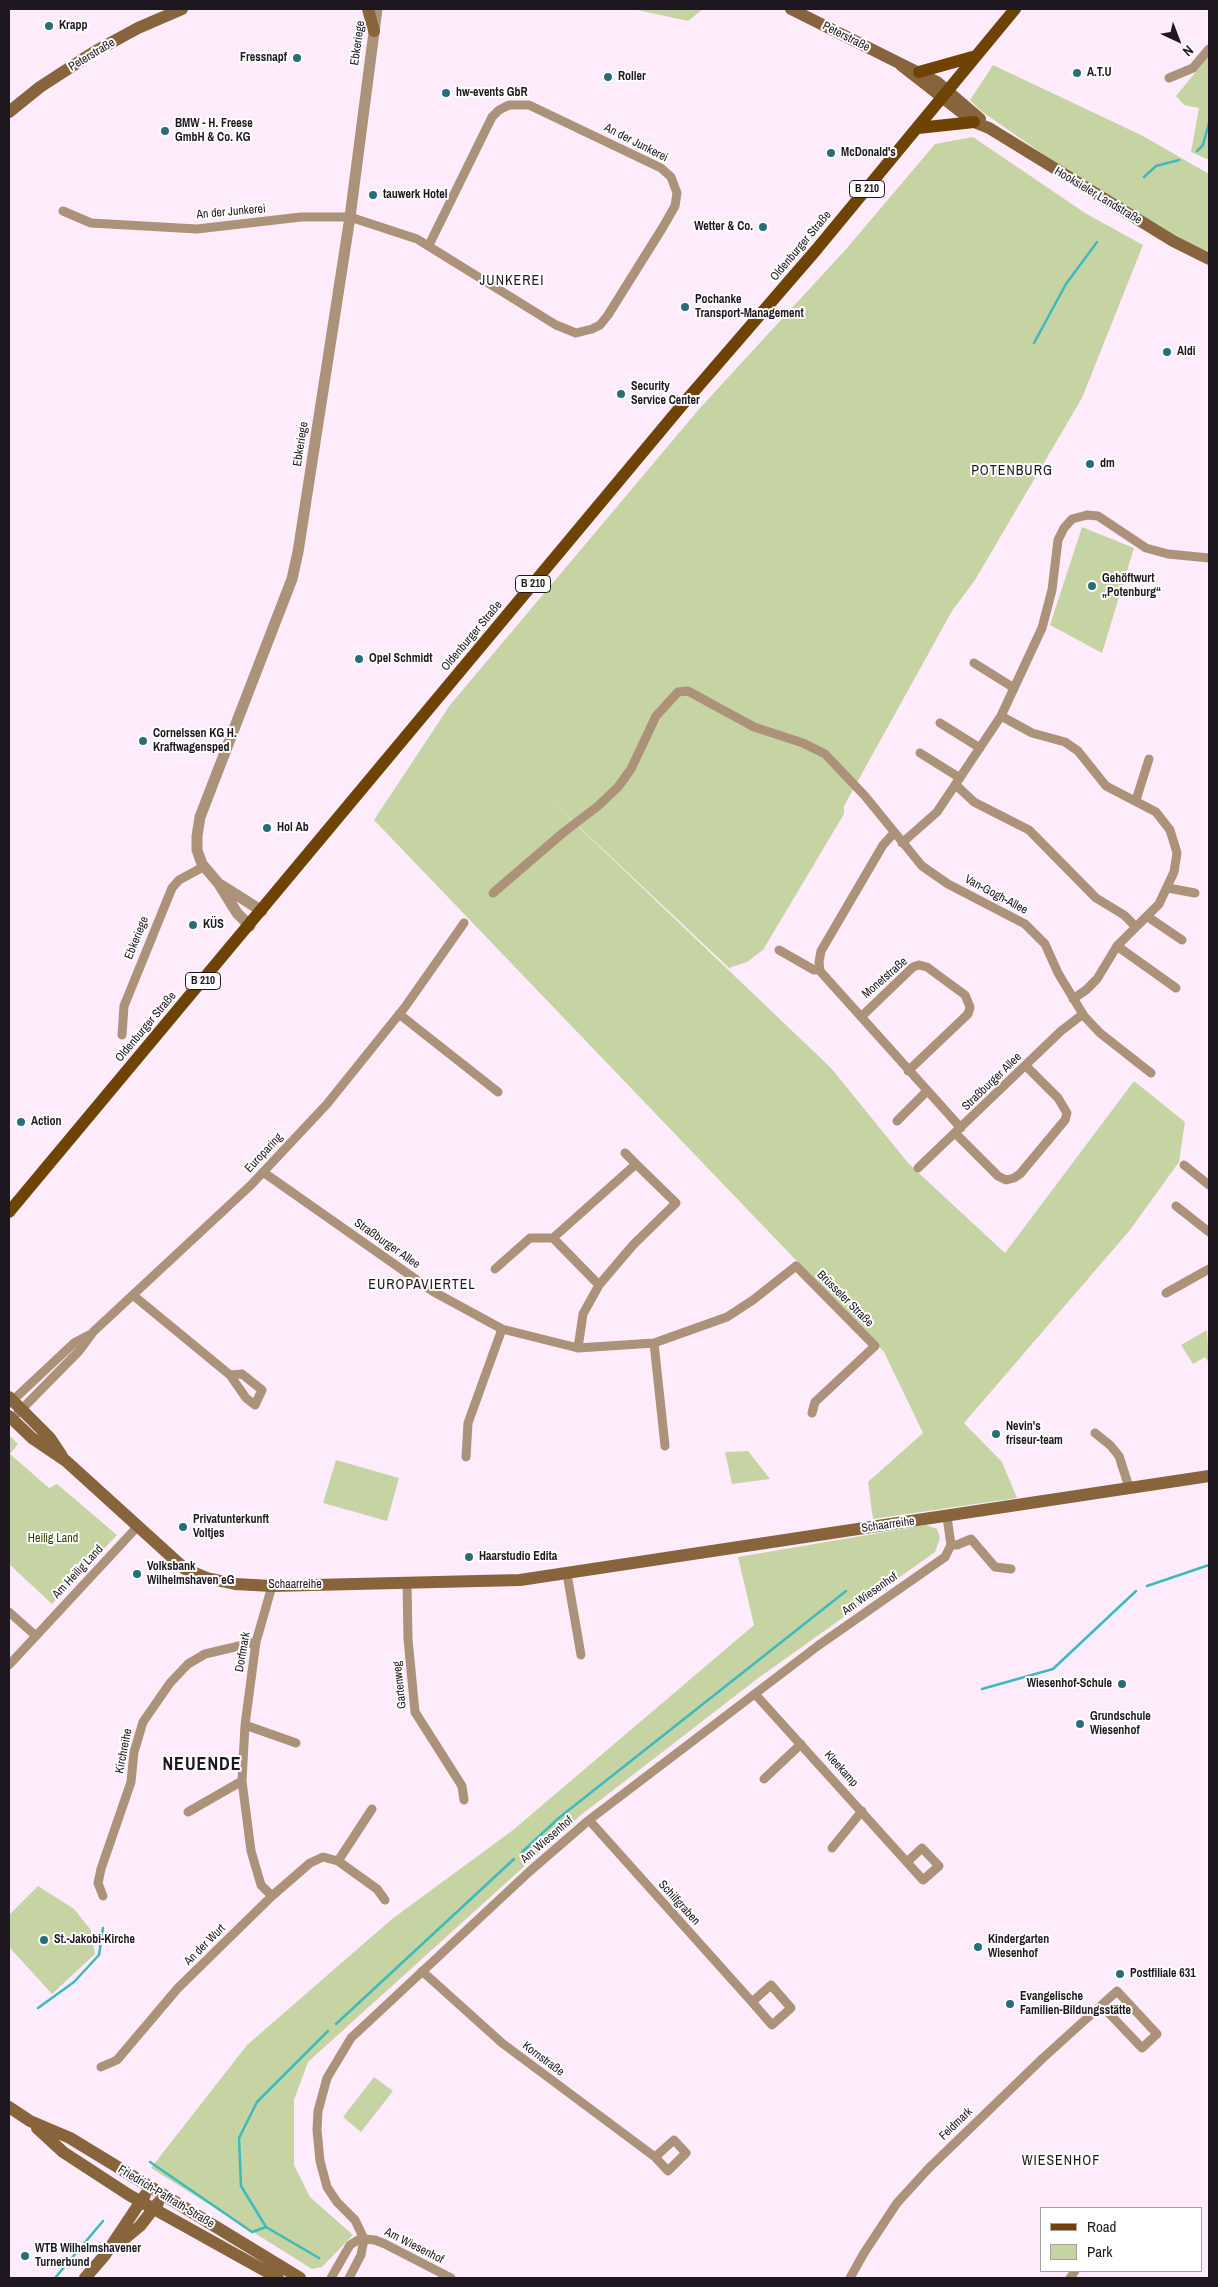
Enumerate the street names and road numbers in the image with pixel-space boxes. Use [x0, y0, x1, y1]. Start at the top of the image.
street label: Peterstraße [820, 19, 872, 55]
street label: Ebkeriege [348, 20, 368, 66]
street label: Peterstraße [66, 36, 118, 74]
street label: An der Junkerei [602, 121, 670, 165]
street label: Hooksieler Landstraße [1052, 164, 1144, 228]
road number: B 210 [850, 180, 884, 198]
street label: An der Junkerei [196, 202, 266, 222]
street label: Oldenburger Straße [768, 208, 834, 284]
street label: Ebkeriege [290, 421, 312, 467]
road number: B 210 [516, 576, 550, 592]
street label: Oldenburger Straße [439, 598, 505, 674]
street label: Van-Gogh-Allee [962, 872, 1030, 918]
street label: Ebkeriege [122, 915, 152, 961]
street label: Monetstraße [859, 954, 911, 1002]
road number: B 210 [186, 972, 220, 989]
street label: Oldenburger Straße [113, 989, 179, 1065]
street label: Straßburger Allee [959, 1050, 1025, 1114]
street label: Europaring [242, 1130, 286, 1176]
street label: Straßburger Allee [351, 1216, 423, 1272]
street label: Brüsseler Straße [814, 1268, 876, 1330]
street label: Schaarreihe [860, 1514, 916, 1536]
street label: Am Heilig Land [50, 1542, 106, 1602]
street label: Am Wiesenhof [839, 1570, 901, 1618]
street label: Schaarreihe [268, 1578, 322, 1592]
street label: Dorfmark [232, 1631, 254, 1673]
street label: Gartenweg [390, 1660, 410, 1710]
street label: Kirchreihe [113, 1727, 135, 1775]
street label: Kleekamp [821, 1748, 861, 1790]
street label: Am Wiesenhof [518, 1813, 576, 1867]
street label: Schilfgraben [655, 1878, 703, 1928]
street label: An der Wurt [181, 1921, 229, 1969]
street label: Kornstraße [519, 2039, 567, 2079]
street label: Feldmark [936, 2105, 976, 2143]
street label: Friedrich-Paffrath-Straße [115, 2163, 217, 2231]
street label: Am Wiesenhof [382, 2225, 446, 2267]

